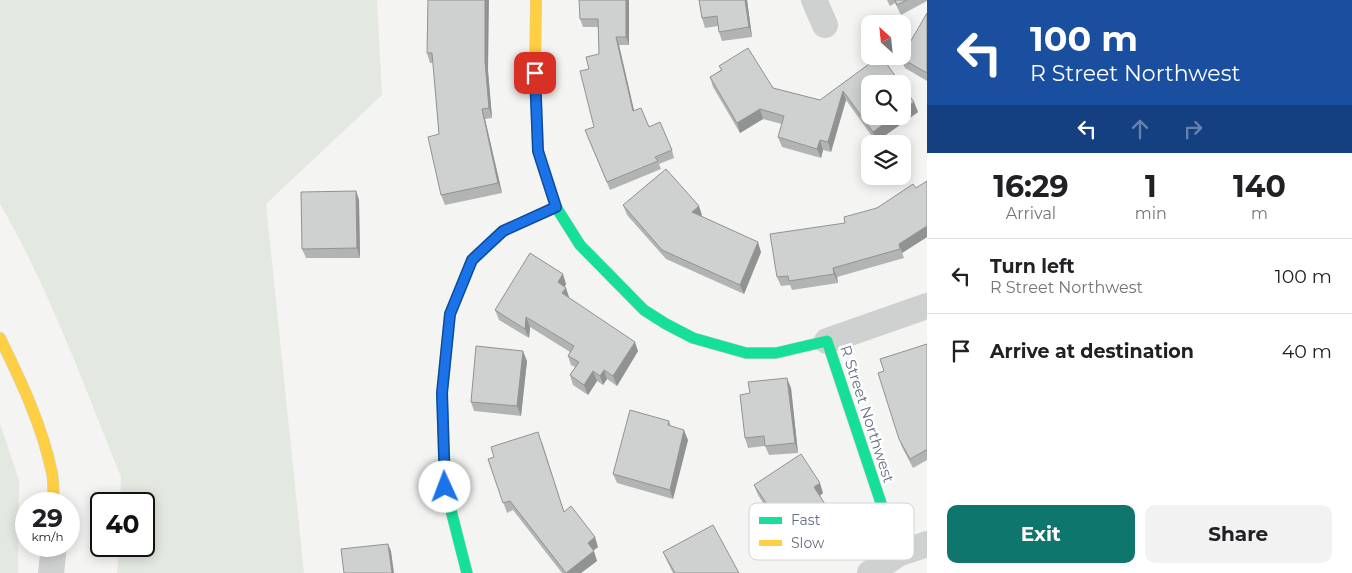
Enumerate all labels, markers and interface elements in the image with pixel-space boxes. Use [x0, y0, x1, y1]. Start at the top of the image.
north arrow [861, 15, 911, 65]
map controls [861, 15, 911, 185]
text: 100 m [1030, 17, 1138, 60]
icon: left [947, 20, 1012, 85]
pin [514, 52, 556, 94]
icon: arrive [521, 59, 549, 87]
text: R Street Northwest [1030, 60, 1240, 87]
button: search [861, 75, 911, 125]
icon: left [1073, 115, 1101, 143]
icon: ahead [1126, 115, 1154, 143]
icon: right [1179, 115, 1207, 143]
button: layers [861, 135, 911, 185]
text: 16:29 [993, 168, 1069, 205]
text: 1 [1145, 168, 1157, 205]
text: 140 [1233, 168, 1286, 205]
text: Arrival [1006, 204, 1056, 223]
text: min [1135, 204, 1167, 223]
text: m [1251, 204, 1268, 223]
text: Turn left [990, 255, 1075, 278]
icon: left [947, 262, 975, 290]
text: 100 m [1275, 265, 1332, 288]
text: R Street Northwest [990, 278, 1143, 297]
icon: arrive [947, 337, 975, 365]
text: Arrive at destination [990, 340, 1194, 363]
text: 40 m [1282, 340, 1332, 363]
street label: R Street Northwest [836, 343, 899, 485]
position arrow [418, 460, 470, 512]
speed limit sign: 40 [90, 492, 155, 557]
text: 29 [32, 503, 63, 533]
legend [749, 503, 914, 560]
button: Exit [947, 505, 1135, 563]
button: Share [1145, 505, 1332, 563]
text: Fast [791, 511, 821, 529]
text: km/h [31, 529, 64, 544]
text: Slow [791, 534, 825, 552]

